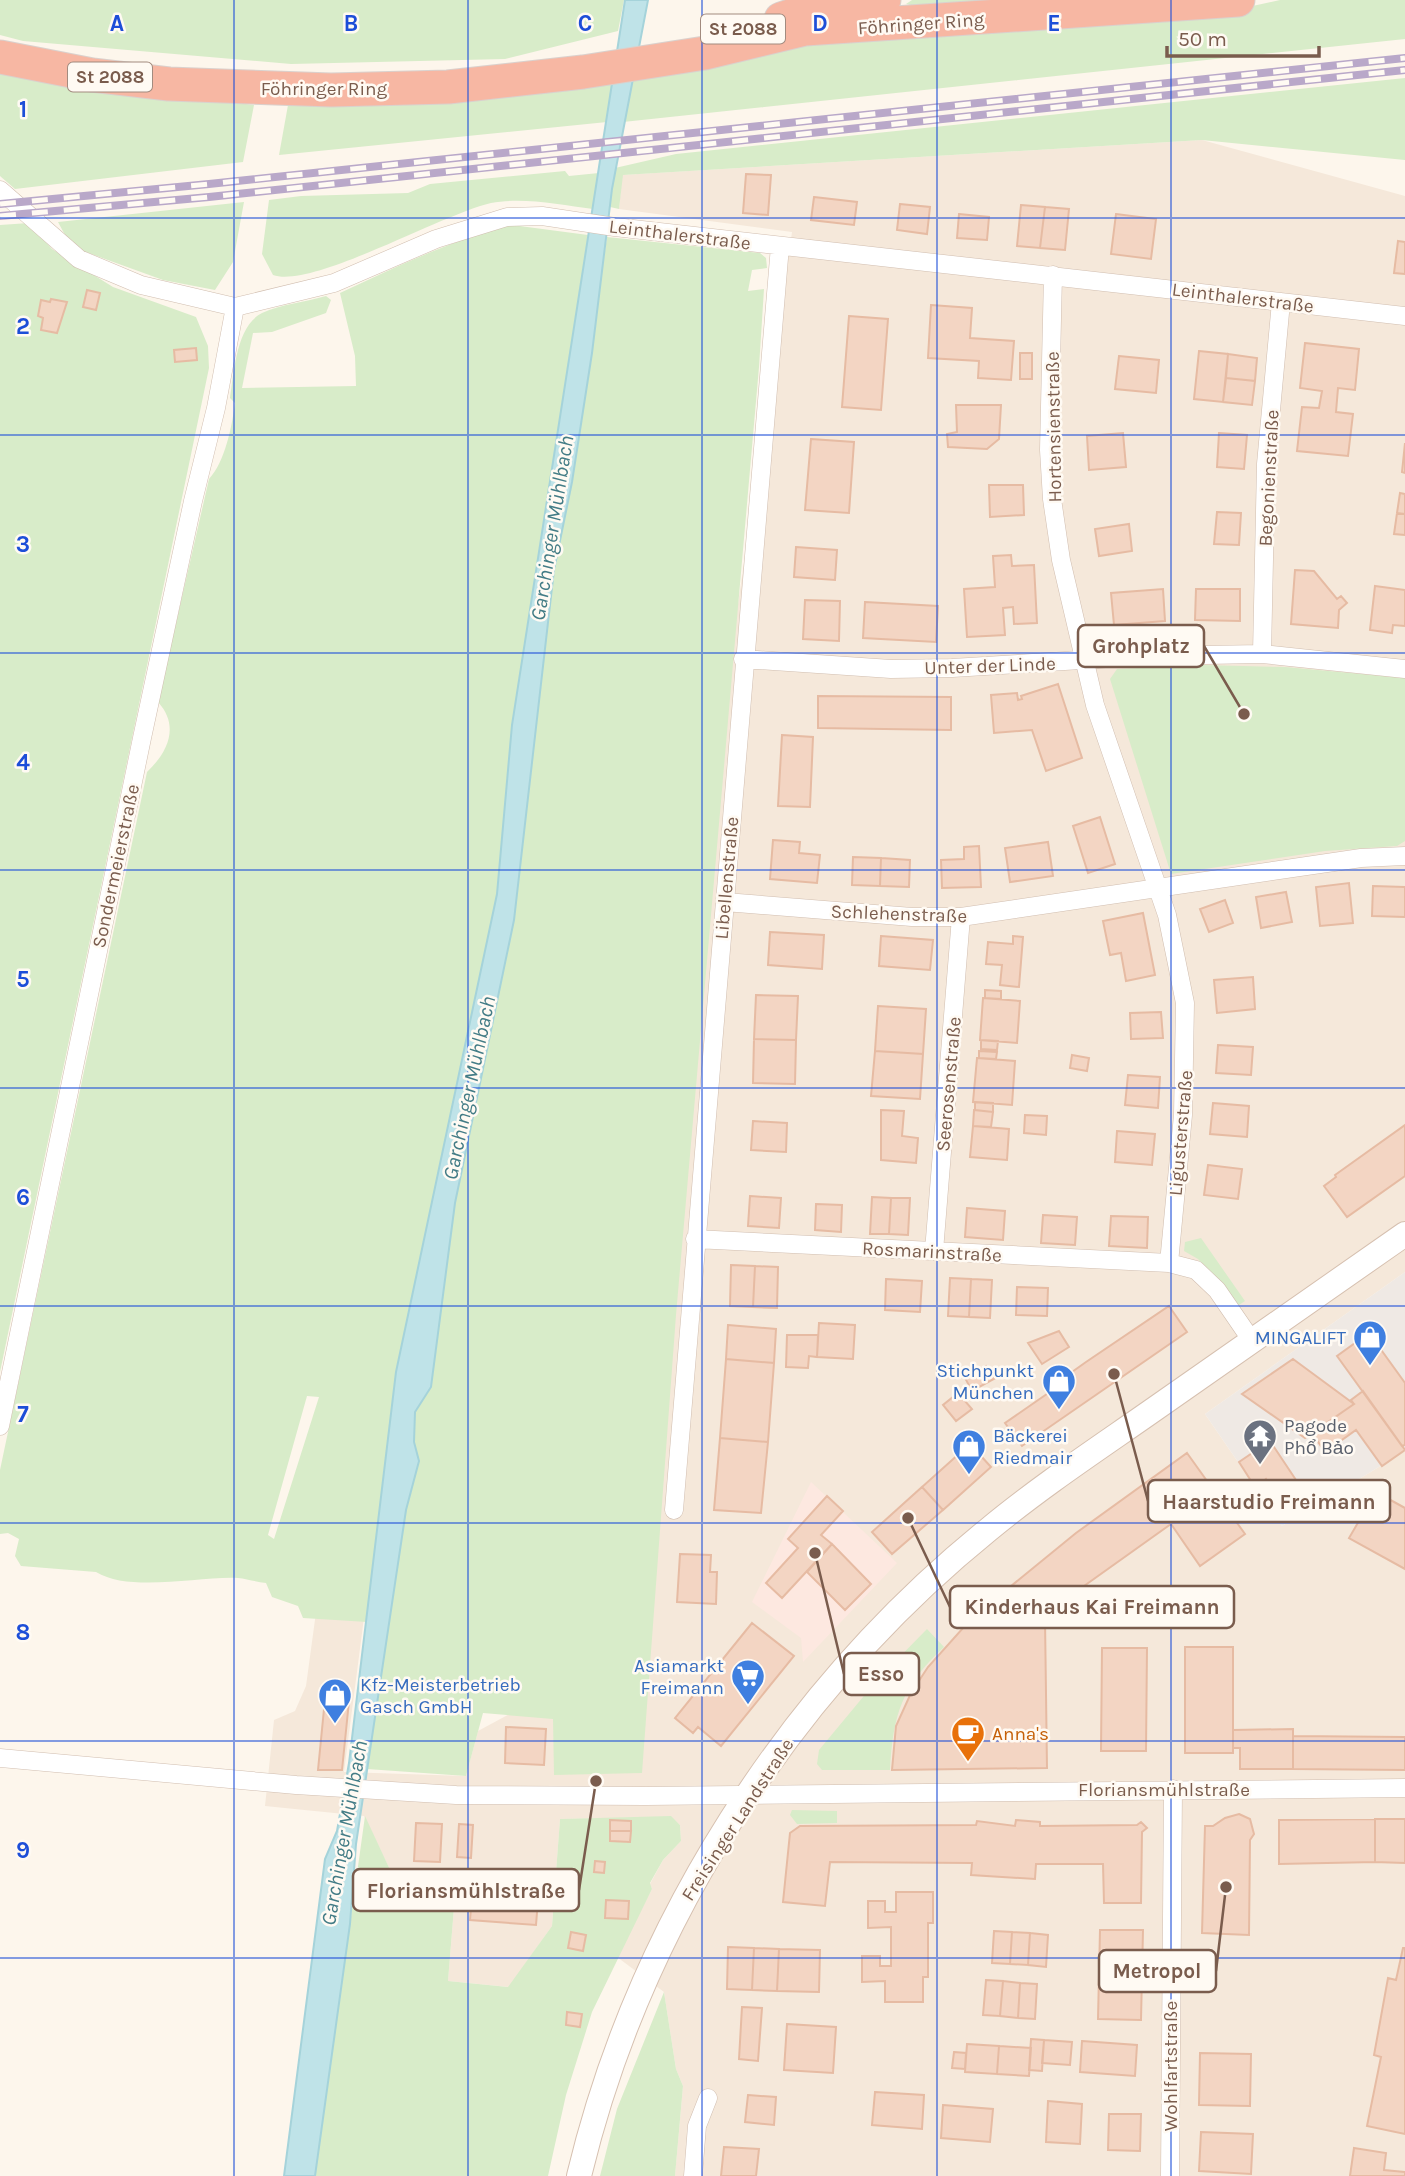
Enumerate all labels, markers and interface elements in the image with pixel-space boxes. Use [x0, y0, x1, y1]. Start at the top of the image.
street label: Föhringer Ring [857, 9, 985, 39]
text: A [110, 10, 124, 37]
text: B [344, 10, 358, 37]
text: C [578, 10, 592, 37]
text: D [812, 10, 828, 37]
text: E [1047, 10, 1061, 37]
scale bar [1167, 14, 1319, 58]
road number: St 2088 [701, 15, 785, 44]
text: 50 m [1178, 27, 1227, 51]
road number: St 2088 [68, 62, 152, 92]
street label: Föhringer Ring [261, 78, 388, 100]
text: 1 [19, 96, 27, 123]
street label: Leinthalerstraße [608, 215, 752, 255]
street label: Leinthalerstraße [1171, 278, 1315, 318]
text: 2 [16, 313, 30, 340]
street label: Hortensienstraße [1042, 351, 1066, 503]
street label: Begonienstraße [1254, 409, 1284, 547]
water label: Garchinger Mühlbach [526, 434, 578, 622]
text: 3 [16, 531, 30, 558]
callout: Grohplatz [1078, 625, 1204, 667]
text: Grohplatz [1092, 634, 1190, 658]
street label: Unter der Linde [924, 653, 1056, 679]
text: 4 [16, 749, 30, 776]
street label: Sondermeierstraße [88, 782, 144, 950]
street label: Libellenstraße [711, 816, 743, 940]
street label: Schlehenstraße [830, 901, 968, 927]
text: 5 [16, 966, 30, 993]
water label: Garchinger Mühlbach [438, 994, 500, 1182]
street label: Seerosenstraße [932, 1016, 966, 1152]
street label: Ligusterstraße [1165, 1069, 1197, 1197]
text: 6 [16, 1184, 30, 1211]
street label: Rosmarinstraße [861, 1237, 1002, 1267]
shop icon: MINGALIFT [1351, 1318, 1389, 1367]
place label: MINGALIFT [1255, 1327, 1346, 1349]
place label: Stichpunkt München [937, 1360, 1034, 1404]
shop icon: Stichpunkt München [1040, 1362, 1078, 1411]
text: 7 [17, 1401, 29, 1428]
place label: Pagode Phổ Bảo [1284, 1415, 1354, 1459]
temple icon: Pagode Phổ Bảo [1241, 1417, 1279, 1466]
place label: Bäckerei Riedmair [993, 1425, 1072, 1469]
shop icon: Bäckerei Riedmair [950, 1427, 988, 1476]
callout: Haarstudio Freimann [1148, 1480, 1390, 1522]
text: Haarstudio Freimann [1162, 1490, 1376, 1514]
callout: Kinderhaus Kai Freimann [950, 1586, 1234, 1628]
text: Kinderhaus Kai Freimann [964, 1595, 1220, 1619]
text: 8 [16, 1619, 30, 1646]
callout: Esso [844, 1653, 919, 1695]
place label: Asiamarkt Freimann [634, 1655, 724, 1699]
supermarket icon: Asiamarkt Freimann [729, 1657, 767, 1706]
text: Esso [858, 1662, 904, 1686]
place label: Kfz-Meisterbetrieb Gasch GmbH [360, 1674, 521, 1718]
shop icon: Kfz-Meisterbetrieb Gasch GmbH [316, 1676, 354, 1725]
cafe icon: Anna's [949, 1714, 987, 1763]
place label: Anna's [992, 1723, 1049, 1745]
street label: Freisinger Landstraße [677, 1734, 799, 1905]
water label: Garchinger Mühlbach [316, 1739, 372, 1927]
street label: Floriansmühlstraße [1078, 1779, 1250, 1801]
text: 9 [16, 1837, 30, 1864]
callout: Floriansmühlstraße [353, 1869, 579, 1911]
text: Floriansmühlstraße [367, 1879, 565, 1903]
callout: Metropol [1099, 1950, 1216, 1992]
text: Metropol [1113, 1959, 1202, 1983]
street label: Wohlfartstraße [1160, 2001, 1182, 2131]

